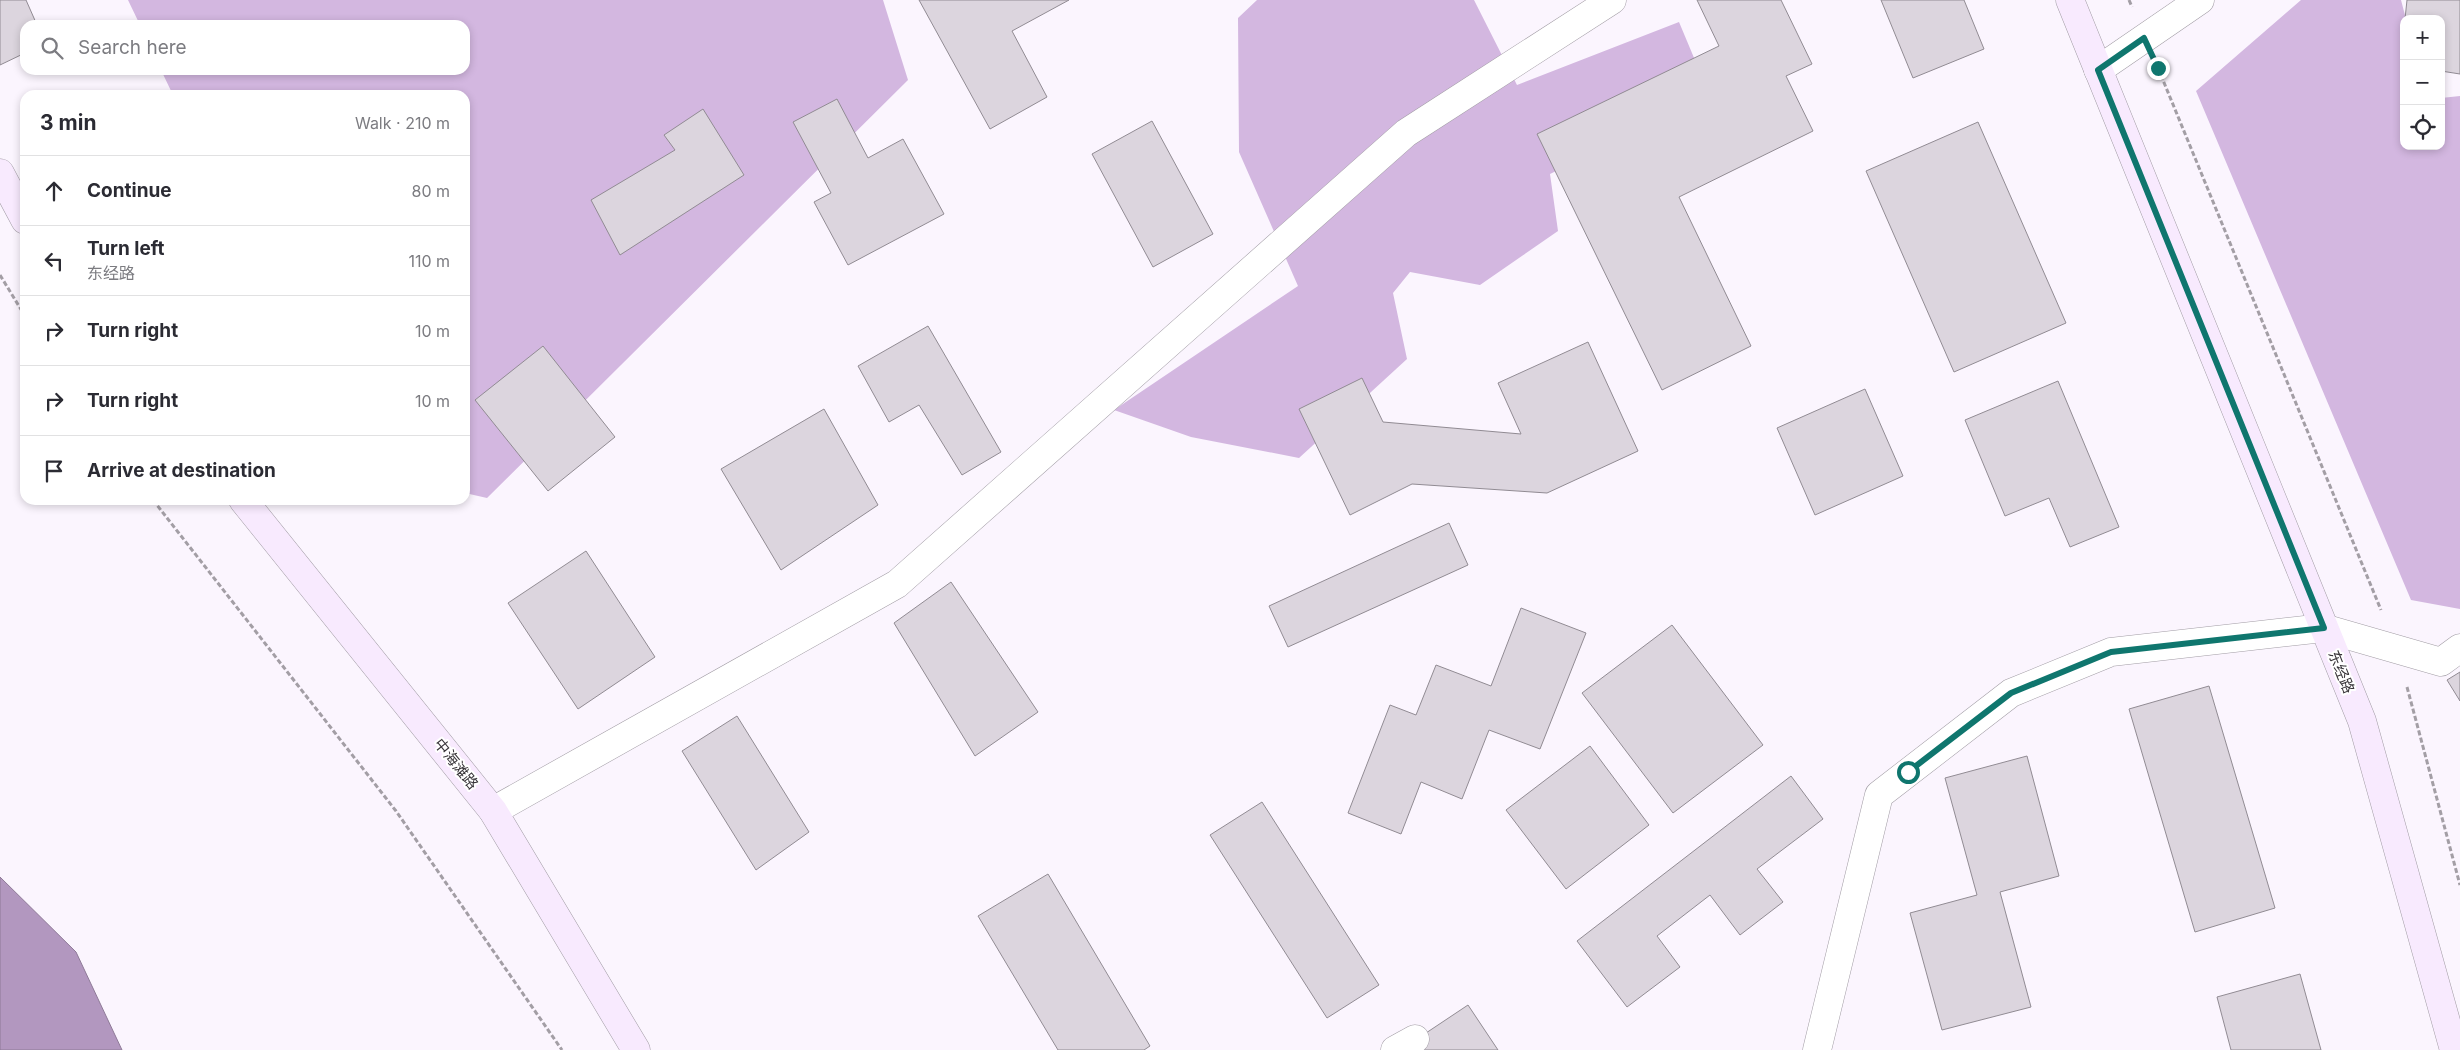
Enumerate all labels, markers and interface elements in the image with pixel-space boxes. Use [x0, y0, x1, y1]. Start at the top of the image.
map controls [2400, 15, 2445, 150]
button: + [2400, 15, 2445, 60]
search box [20, 20, 470, 75]
icon: search [38, 34, 66, 62]
text: Search here [78, 36, 187, 59]
route end [2147, 57, 2170, 80]
button: − [2400, 60, 2445, 105]
button: locate [2400, 105, 2445, 150]
text: 3 min [40, 110, 96, 135]
text: Walk · 210 m [355, 113, 450, 133]
icon: ahead [40, 177, 68, 205]
text: Continue [87, 179, 172, 202]
text: 80 m [411, 181, 450, 201]
text: Turn left [87, 237, 165, 260]
icon: left [40, 247, 68, 275]
text: 110 m [408, 251, 450, 271]
text: 东经路 [87, 263, 135, 283]
icon: right [40, 317, 68, 345]
text: Turn right [87, 319, 178, 342]
text: 10 m [415, 321, 450, 341]
icon: right [40, 387, 68, 415]
text: Turn right [87, 389, 178, 412]
text: 10 m [415, 391, 450, 411]
icon: arrive [40, 457, 68, 485]
text: Arrive at destination [87, 459, 276, 482]
street label: 东经路 [2324, 647, 2359, 696]
street label: 中海滩路 [430, 734, 483, 793]
route start [1897, 761, 1920, 784]

